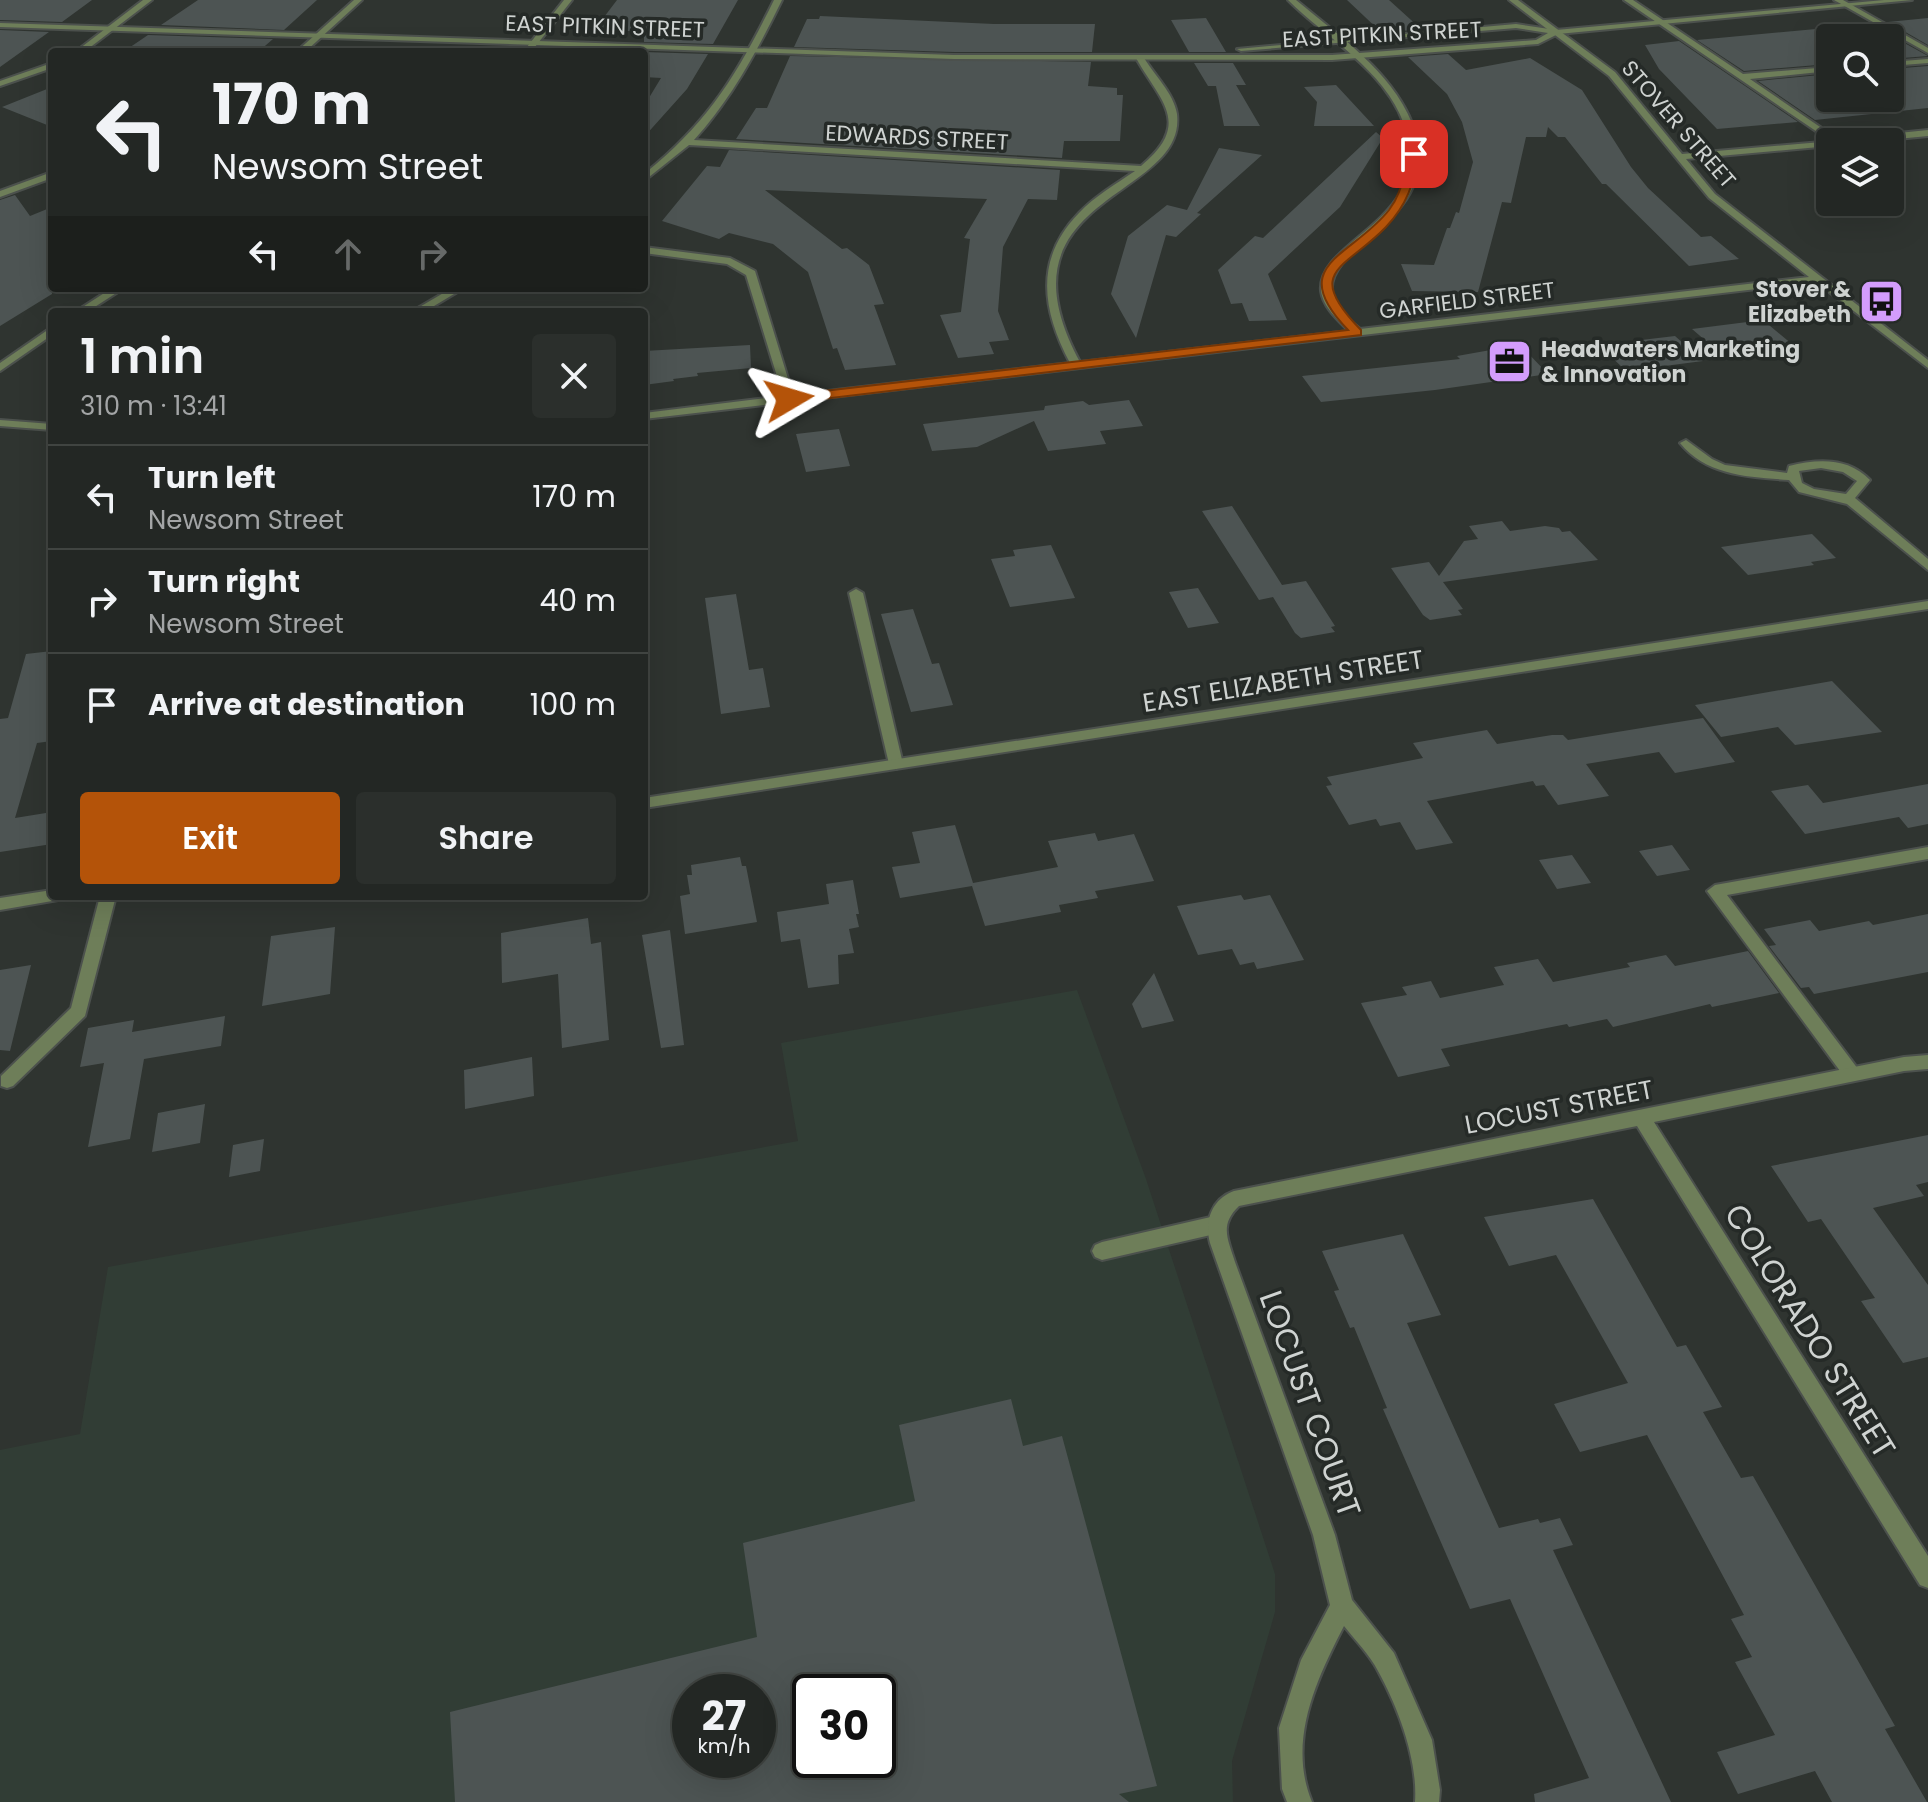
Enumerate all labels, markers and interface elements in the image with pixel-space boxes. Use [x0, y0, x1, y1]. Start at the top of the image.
street label: EAST PITKIN STREET [505, 8, 705, 45]
street label: EAST PITKIN STREET [1282, 14, 1483, 55]
map controls [1816, 24, 1904, 216]
button: search [1816, 24, 1904, 112]
street label: STOVER STREET [1614, 54, 1743, 195]
text: 170 m [212, 65, 371, 144]
icon: left [80, 80, 184, 184]
street label: EDWARDS STREET [825, 117, 1010, 158]
pin [1380, 120, 1448, 188]
button: layers [1816, 128, 1904, 216]
icon: arrive [1392, 132, 1436, 176]
text: Newsom Street [212, 141, 483, 192]
icon: left [242, 232, 286, 276]
icon: ahead [326, 232, 370, 276]
icon: right [410, 232, 454, 276]
street label: GARFIELD STREET [1377, 274, 1557, 327]
place label: Stover & Elizabeth [1748, 274, 1851, 330]
bus stop icon: Stover & Elizabeth [1858, 278, 1906, 326]
text: 1 min [80, 323, 204, 390]
button: close [532, 334, 616, 418]
place label: Headwaters Marketing & Innovation [1541, 334, 1800, 390]
office icon: Headwaters Marketing & Innovation [1486, 338, 1534, 386]
position arrow [747, 357, 831, 441]
text: 310 m · 13:41 [80, 388, 227, 424]
text: Turn left [148, 456, 276, 499]
icon: left [80, 475, 124, 519]
text: 170 m [532, 475, 616, 518]
text: Newsom Street [148, 502, 344, 538]
text: Turn right [148, 560, 300, 603]
icon: right [80, 579, 124, 623]
text: 40 m [539, 579, 616, 622]
text: Newsom Street [148, 606, 344, 642]
street label: EAST ELIZABETH STREET [1140, 641, 1426, 721]
icon: arrive [80, 683, 124, 727]
text: Arrive at destination [148, 683, 465, 726]
text: 100 m [530, 683, 616, 726]
button: Exit [80, 792, 340, 884]
button: Share [356, 792, 616, 884]
street label: LOCUST STREET [1462, 1071, 1656, 1143]
street label: COLORADO STREET [1714, 1195, 1907, 1466]
street label: LOCUST COURT [1249, 1284, 1372, 1523]
speed limit sign: 30 [792, 1674, 896, 1778]
text: 27 [702, 1688, 746, 1744]
text: km/h [697, 1732, 751, 1760]

